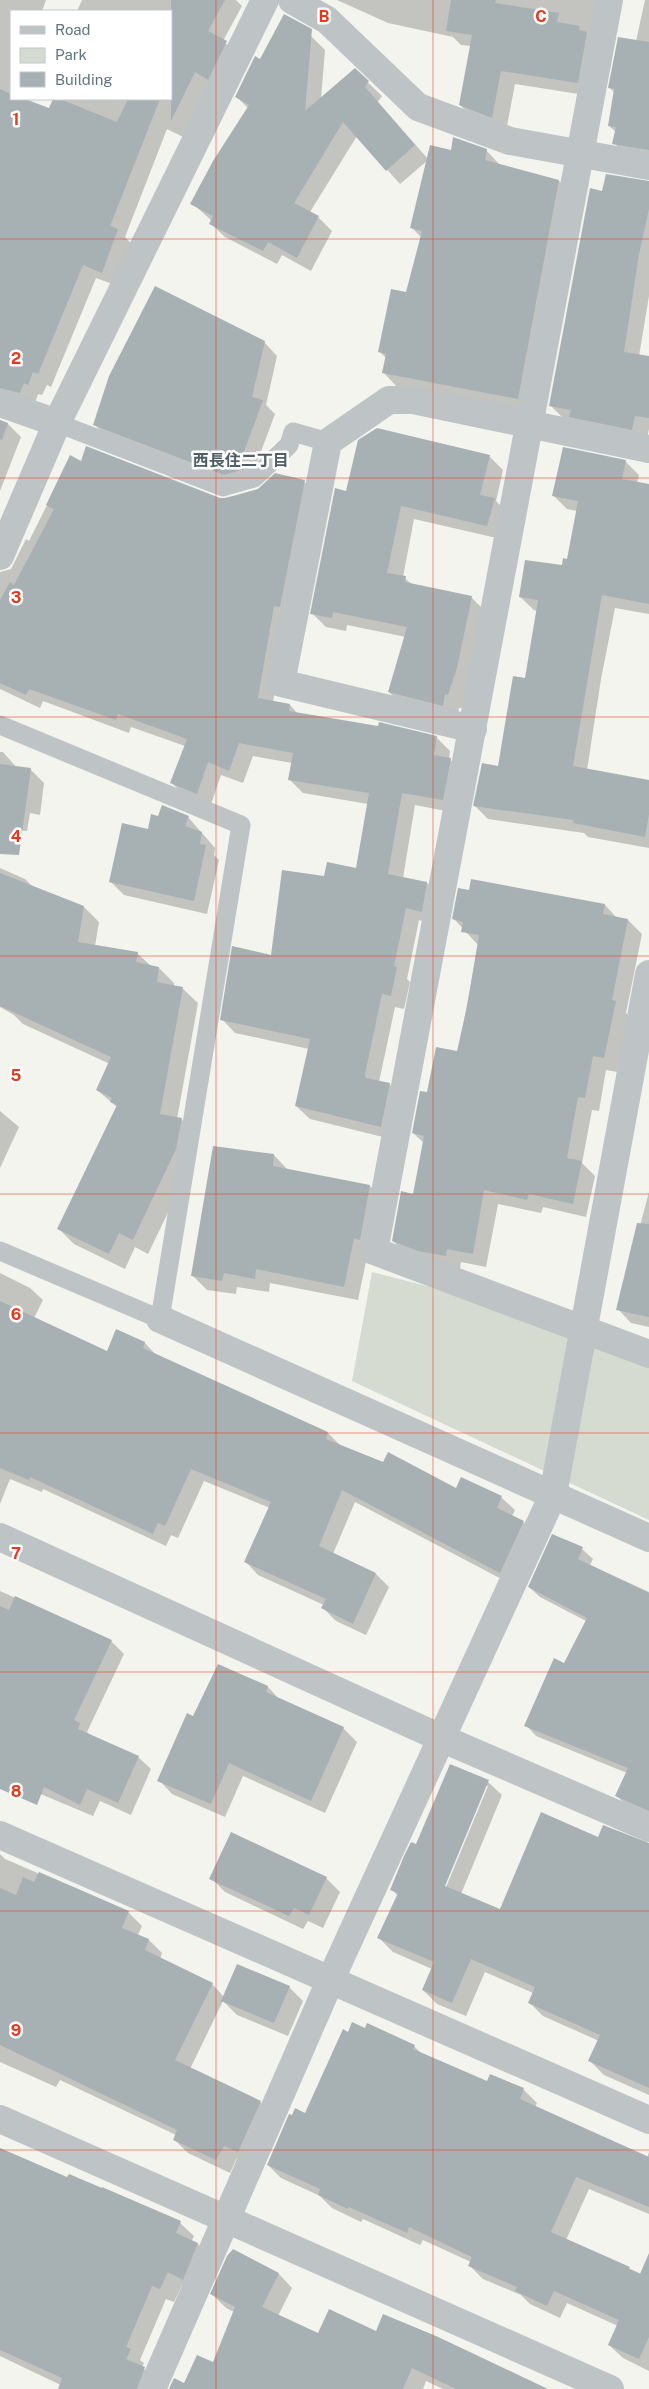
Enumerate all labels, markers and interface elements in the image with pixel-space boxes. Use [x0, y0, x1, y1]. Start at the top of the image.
text: B [319, 7, 330, 26]
text: C [535, 7, 547, 26]
legend [10, 10, 172, 100]
text: Road [55, 21, 91, 38]
text: Park [55, 46, 87, 63]
text: Building [55, 71, 113, 88]
text: 1 [13, 110, 19, 129]
text: 2 [11, 349, 21, 368]
district label: 西長住二丁目 [193, 451, 289, 470]
text: 3 [11, 588, 21, 607]
text: 4 [11, 827, 22, 846]
text: 5 [11, 1066, 22, 1085]
text: 6 [11, 1305, 21, 1324]
text: 7 [11, 1544, 21, 1563]
text: 8 [11, 1782, 22, 1801]
text: 9 [11, 2021, 21, 2040]

